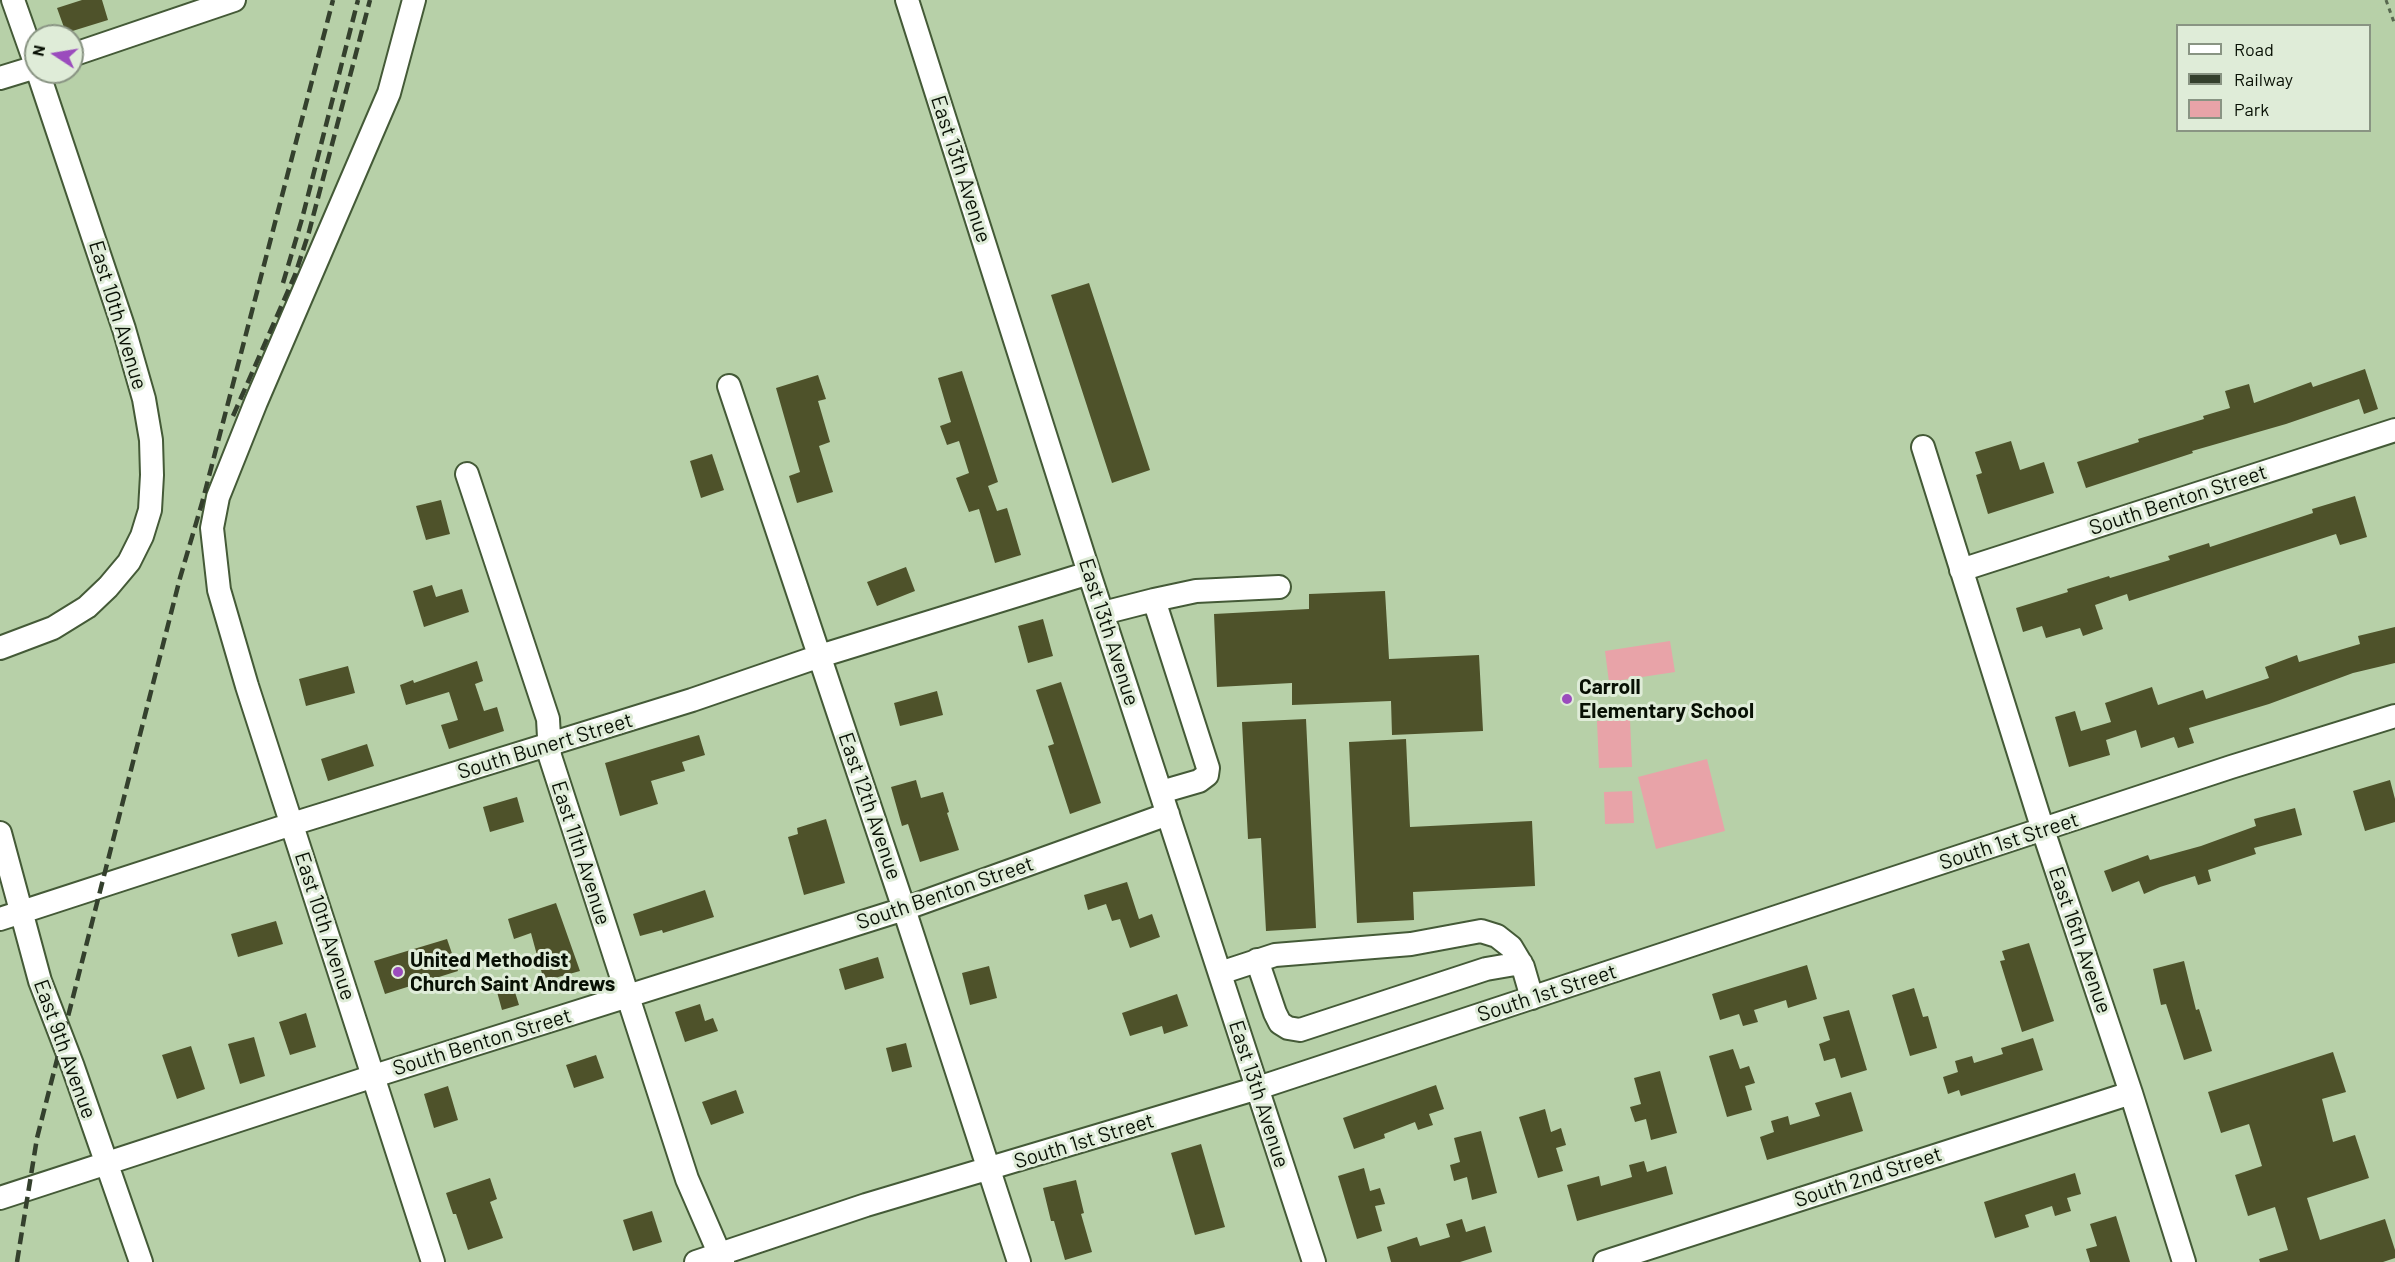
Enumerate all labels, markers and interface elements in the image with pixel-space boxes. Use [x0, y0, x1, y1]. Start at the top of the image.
north arrow [24, 24, 84, 84]
legend [2176, 24, 2371, 132]
text: Road [2234, 38, 2274, 60]
text: N [27, 43, 48, 58]
text: Railway [2234, 68, 2293, 90]
street label: East 13th Avenue [925, 92, 997, 246]
text: Park [2234, 98, 2269, 120]
street label: East 10th Avenue [83, 237, 153, 393]
street label: South Benton Street [2086, 459, 2270, 541]
street label: East 13th Avenue [1073, 555, 1145, 709]
place label: Carroll Elementary School [1579, 674, 1754, 724]
marker: Carroll Elementary School [1560, 692, 1574, 706]
street label: South Bunert Street [454, 707, 636, 785]
street label: East 12th Avenue [833, 729, 907, 883]
street label: East 11th Avenue [546, 778, 616, 928]
street label: South 1st Street [1936, 807, 2082, 875]
street label: East 10th Avenue [289, 849, 361, 1003]
street label: South Benton Street [853, 851, 1037, 935]
street label: East 16th Avenue [2043, 863, 2117, 1017]
place label: United Methodist Church Saint Andrews [410, 947, 615, 997]
street label: South 1st Street [1474, 959, 1620, 1027]
marker: United Methodist Church Saint Andrews [391, 965, 405, 979]
street label: East 9th Avenue [28, 976, 102, 1122]
street label: South Benton Street [390, 1003, 574, 1081]
street label: East 13th Avenue [1223, 1017, 1295, 1171]
street label: South 1st Street [1011, 1108, 1157, 1174]
street label: South 2nd Street [1791, 1141, 1945, 1213]

